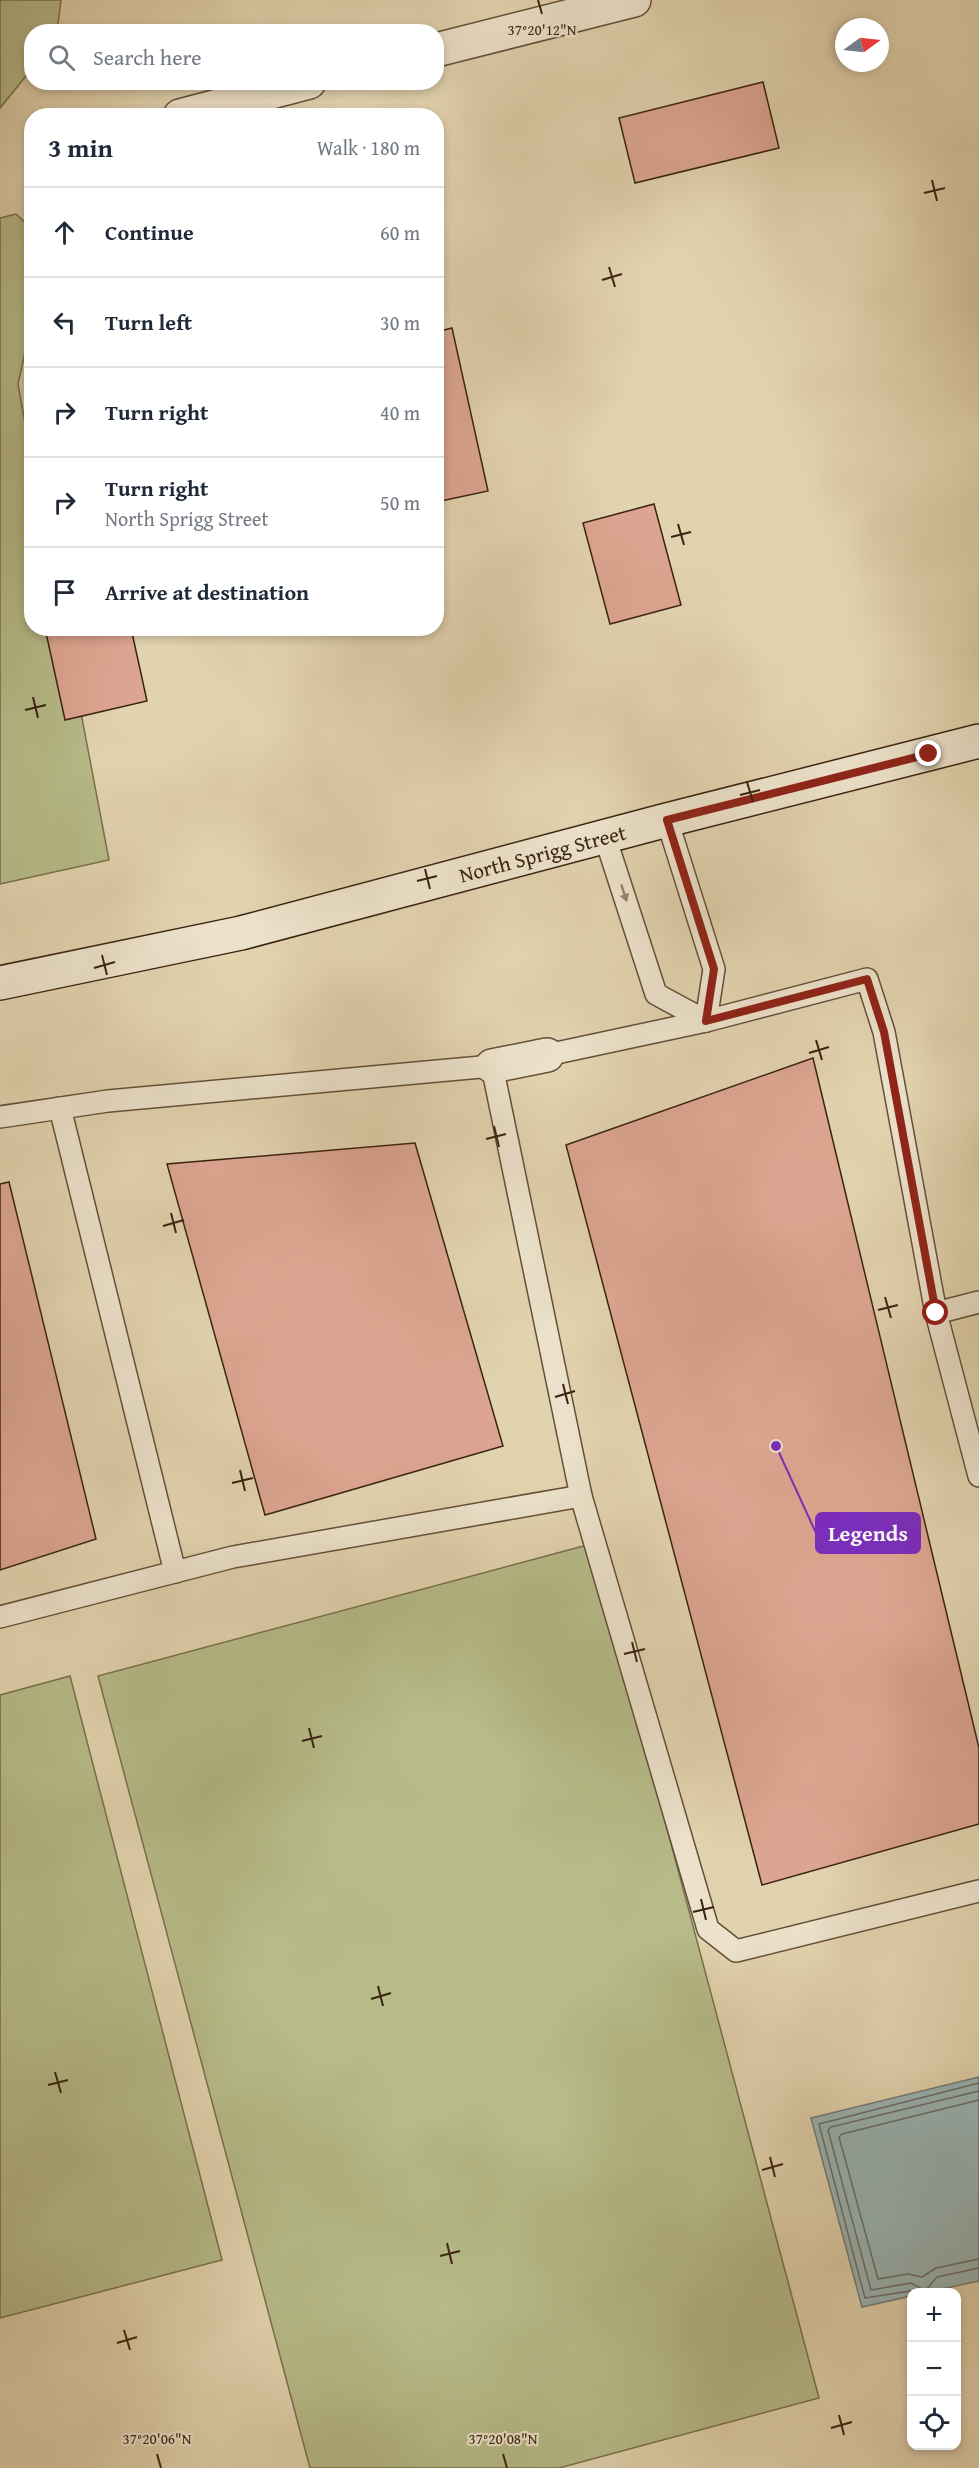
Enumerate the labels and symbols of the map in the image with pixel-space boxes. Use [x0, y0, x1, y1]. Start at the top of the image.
north arrow [835, 18, 889, 72]
text: 37°20'12"N [508, 19, 577, 40]
route end [915, 740, 941, 766]
street label: North Sprigg Street [455, 816, 630, 890]
one-way arrow [619, 884, 629, 902]
route start [922, 1299, 948, 1325]
callout: Legends [816, 1513, 920, 1553]
text: Legends [828, 1517, 908, 1549]
text: 37°20'06"N [123, 2428, 192, 2449]
text: 37°20'08"N [469, 2428, 538, 2449]

